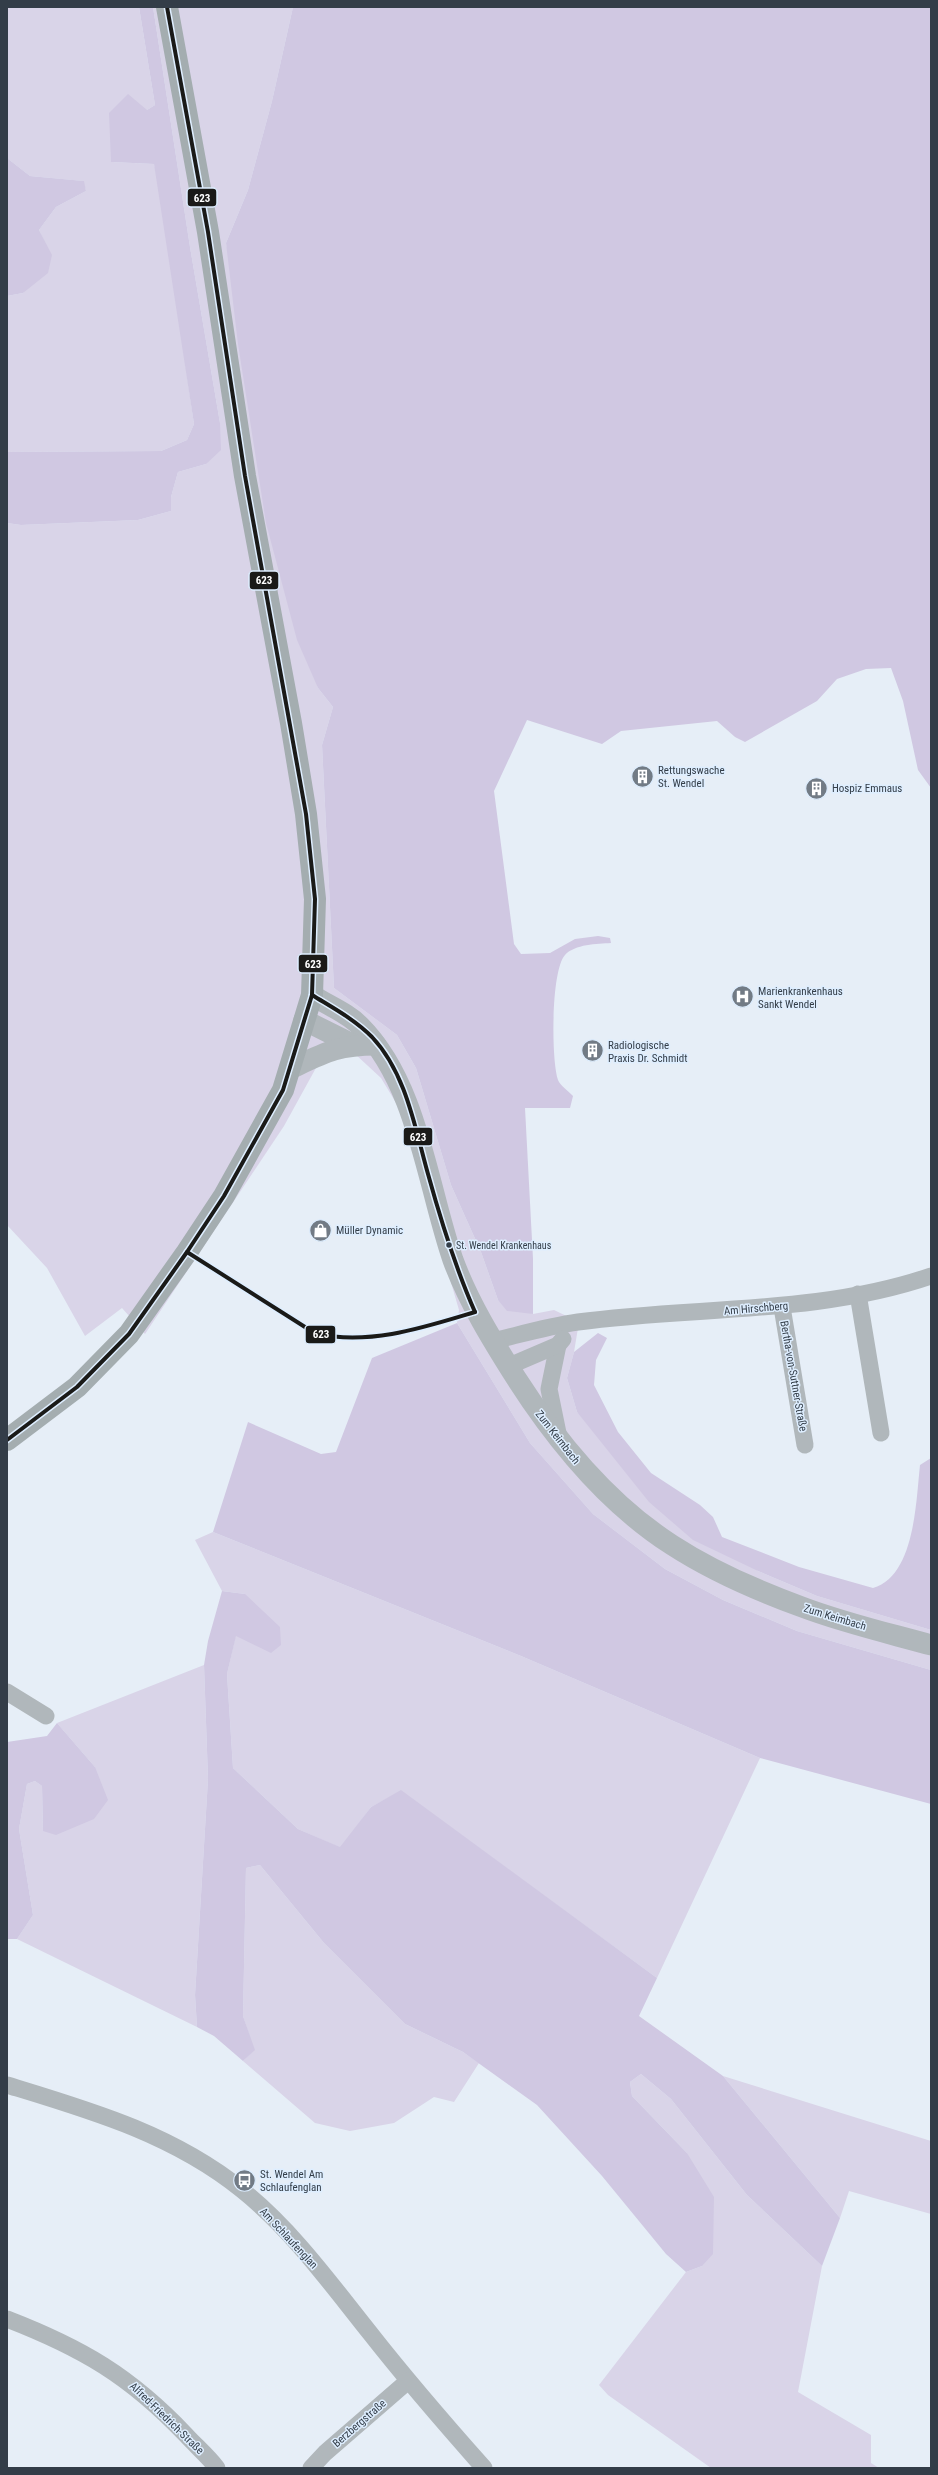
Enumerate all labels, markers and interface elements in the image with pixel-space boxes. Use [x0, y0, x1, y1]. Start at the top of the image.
line badge: 623 [187, 188, 217, 207]
text: 623 [194, 192, 211, 205]
line badge: 623 [249, 571, 279, 590]
text: 623 [256, 574, 273, 587]
building icon: Rettungswache St. Wendel [629, 763, 655, 789]
place label: Rettungswache St. Wendel [658, 764, 725, 790]
building icon: Hospiz Emmaus [804, 775, 830, 801]
place label: Hospiz Emmaus [832, 782, 902, 795]
line badge: 623 [298, 954, 328, 973]
text: 623 [305, 958, 322, 971]
hospital icon: Marienkrankenhaus Sankt Wendel [730, 984, 756, 1010]
place label: Marienkrankenhaus Sankt Wendel [758, 985, 843, 1011]
building icon: Radiologische Praxis Dr. Schmidt [580, 1038, 606, 1064]
place label: Radiologische Praxis Dr. Schmidt [608, 1039, 687, 1065]
line badge: 623 [403, 1127, 433, 1146]
text: 623 [410, 1131, 427, 1144]
shop icon: Müller Dynamic [307, 1217, 333, 1243]
place label: Müller Dynamic [336, 1224, 403, 1237]
marker: St. Wendel Krankenhaus [444, 1240, 454, 1250]
place label: St. Wendel Krankenhaus [456, 1240, 552, 1251]
street label: Am Hirschberg [723, 1299, 789, 1318]
street label: Bertha-von-Suttner-Straße [777, 1320, 810, 1432]
line badge: 623 [305, 1325, 336, 1344]
text: 623 [313, 1328, 330, 1341]
street label: Zum Keimbach [533, 1408, 583, 1467]
street label: Zum Keimbach [802, 1602, 868, 1633]
bus stop icon: St. Wendel Am Schlaufenglan [231, 2167, 257, 2193]
place label: St. Wendel Am Schlaufenglan [260, 2168, 323, 2194]
street label: Am Schlaufenglan [257, 2205, 320, 2272]
street label: Alfred-Friedrich-Straße [127, 2380, 206, 2457]
street label: Berzbergstraße [330, 2397, 389, 2450]

